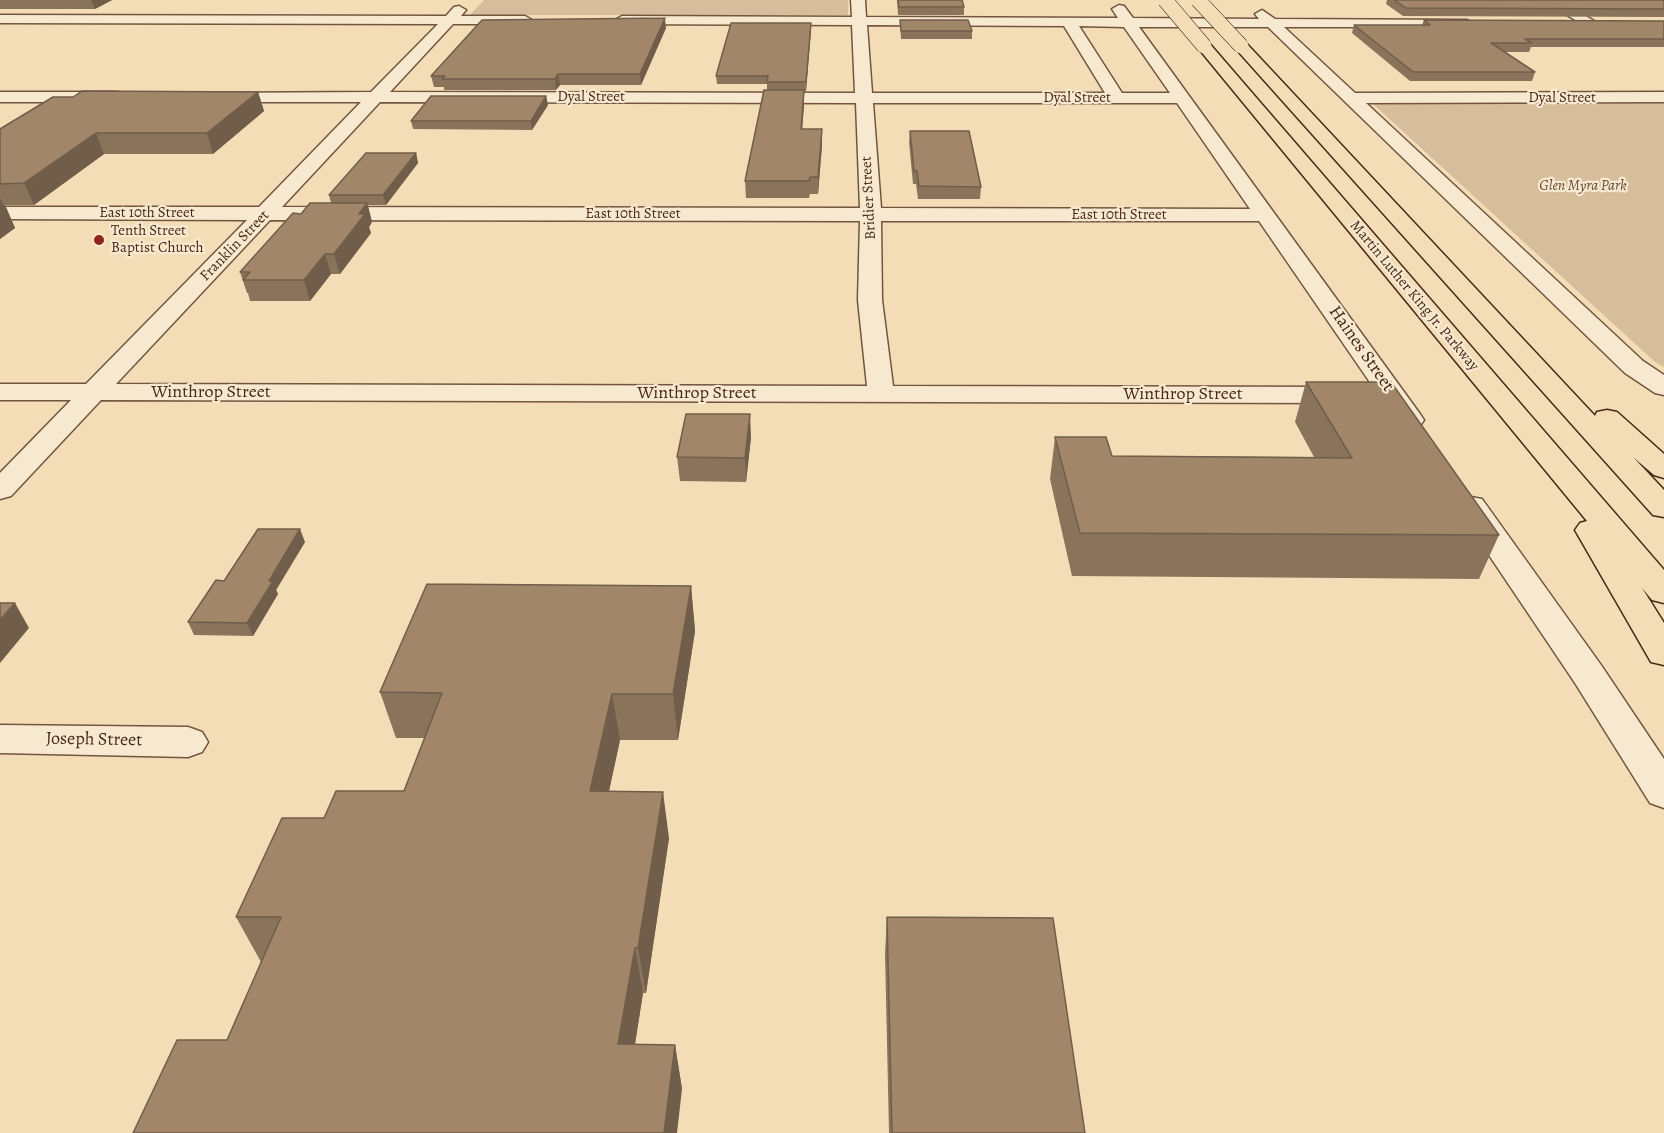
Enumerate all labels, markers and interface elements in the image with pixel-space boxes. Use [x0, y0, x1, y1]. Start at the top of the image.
street label: Dyal Street [557, 88, 625, 106]
street label: Dyal Street [1043, 89, 1111, 107]
street label: Dyal Street [1528, 89, 1596, 107]
street label: Bridier Street [858, 156, 880, 240]
park label: Glen Myra Park [1539, 177, 1627, 195]
street label: East 10th Street [99, 204, 195, 222]
street label: East 10th Street [585, 205, 681, 223]
street label: East 10th Street [1071, 206, 1167, 224]
street label: Franklin Street [197, 207, 273, 285]
street label: Martin Luther King Jr. Parkway [1346, 217, 1482, 375]
place label: Tenth Street Baptist Church [111, 222, 203, 257]
marker: Tenth Street Baptist Church [92, 233, 106, 247]
street label: Haines Street [1324, 302, 1398, 396]
street label: Winthrop Street [151, 382, 271, 404]
street label: Winthrop Street [637, 383, 757, 405]
street label: Winthrop Street [1123, 384, 1243, 406]
street label: Joseph Street [46, 728, 142, 752]

